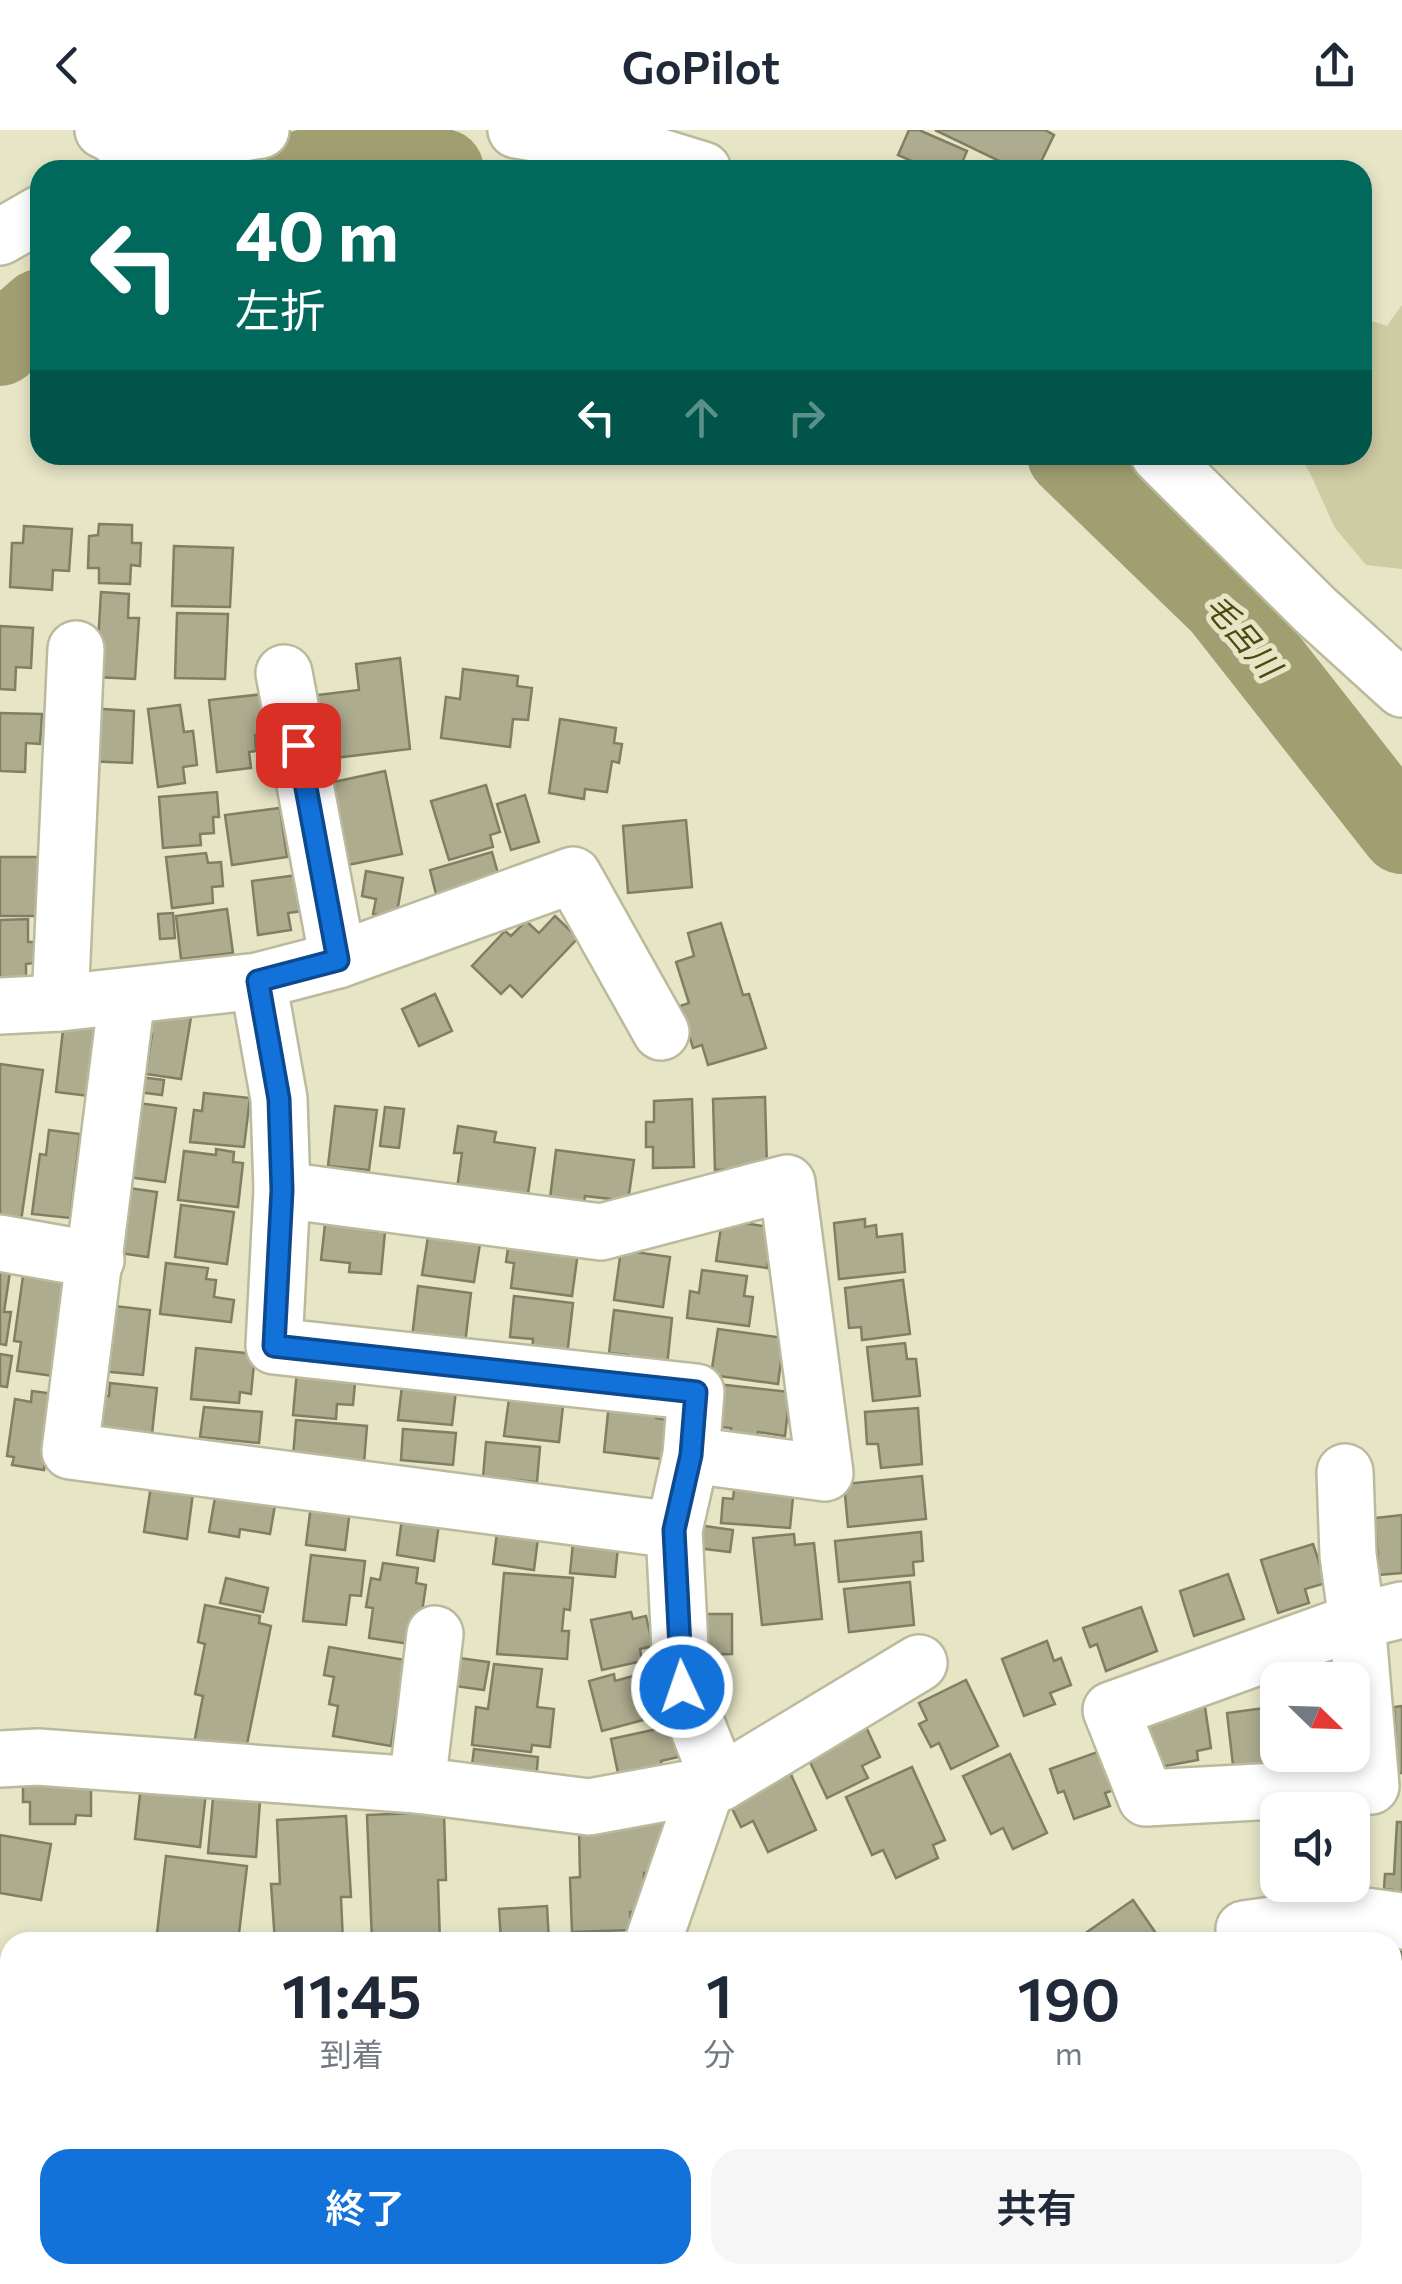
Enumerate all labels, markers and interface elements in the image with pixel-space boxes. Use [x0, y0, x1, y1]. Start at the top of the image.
icon: back [40, 38, 95, 93]
text: GoPilot [622, 38, 780, 93]
icon: share [1307, 38, 1362, 93]
text: 40 m [235, 190, 399, 275]
icon: left [70, 200, 200, 330]
text: 左折 [235, 281, 325, 336]
icon: left [569, 390, 624, 445]
icon: ahead [674, 390, 729, 445]
icon: right [779, 390, 834, 445]
water label: 毛呂川 [1198, 585, 1292, 687]
pin [256, 703, 341, 788]
icon: arrive [271, 718, 326, 773]
position arrow [630, 1635, 734, 1739]
north arrow [1260, 1662, 1370, 1772]
map controls [1260, 1662, 1370, 1902]
button: sound [1260, 1792, 1370, 1902]
text: 11:45 [282, 1957, 422, 2030]
text: 1 [706, 1957, 733, 2030]
text: 190 [1017, 1960, 1120, 2033]
text: m [1055, 2032, 1083, 2072]
text: 到着 [320, 2033, 384, 2073]
text: 分 [703, 2033, 735, 2073]
button: 終了 [40, 2149, 691, 2264]
button: 共有 [711, 2149, 1362, 2264]

